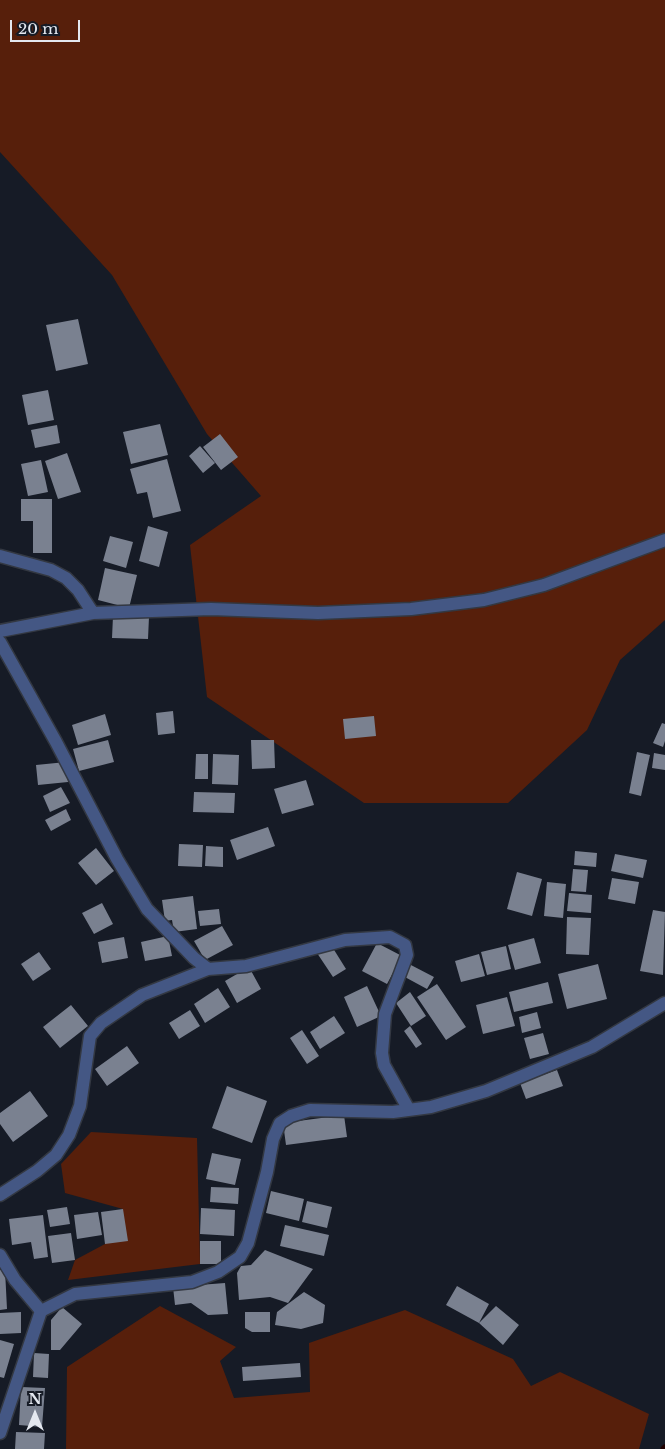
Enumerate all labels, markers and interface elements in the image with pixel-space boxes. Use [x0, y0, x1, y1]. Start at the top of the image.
scale bar [12, 10, 82, 42]
text: 20 m [18, 19, 58, 38]
north arrow [10, 1389, 60, 1439]
text: N [28, 1390, 42, 1408]

